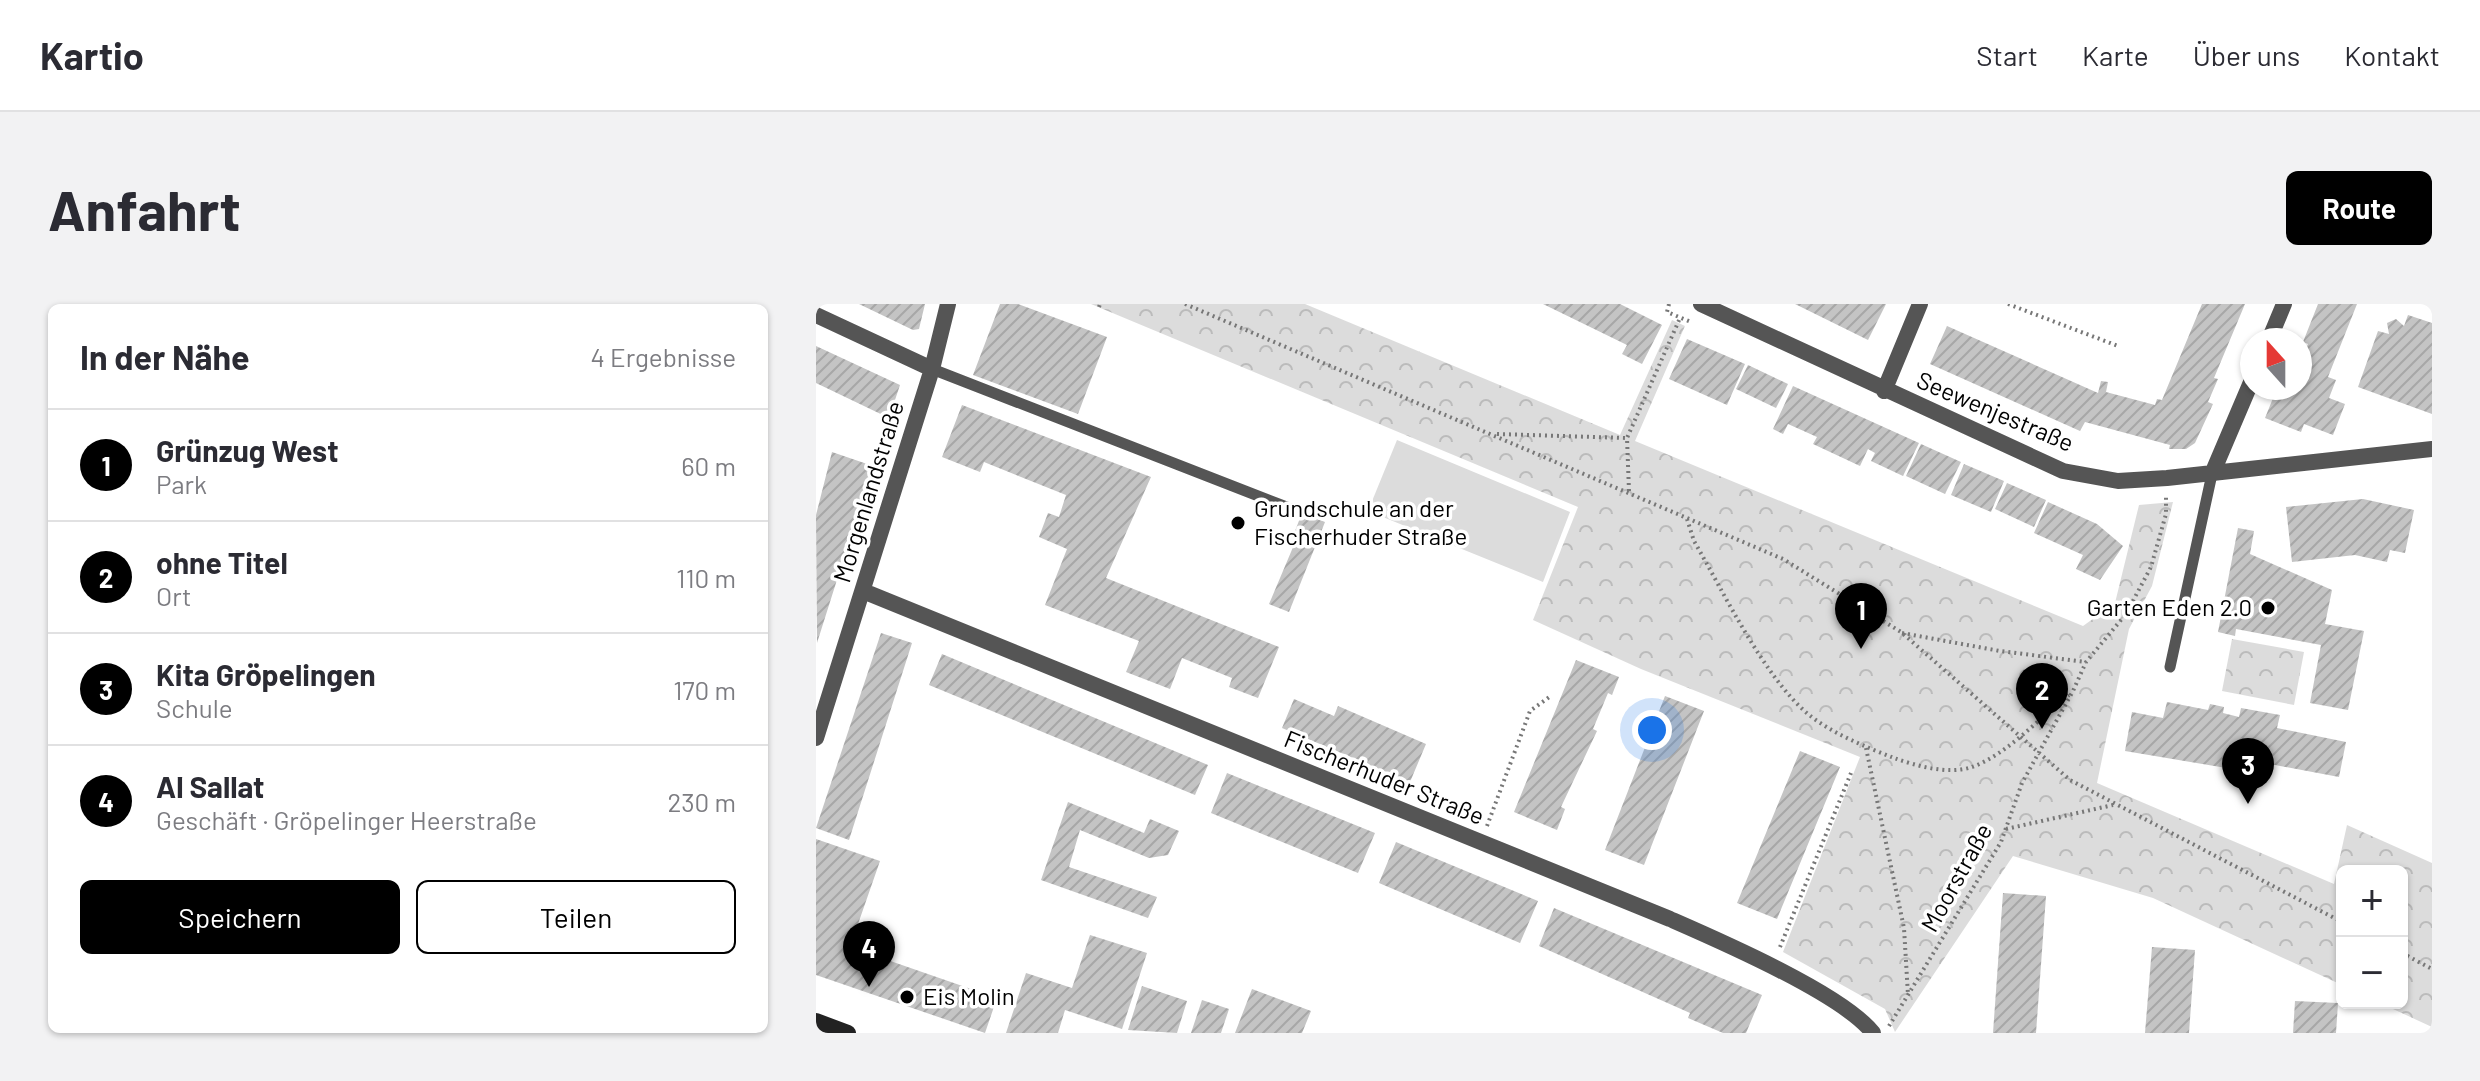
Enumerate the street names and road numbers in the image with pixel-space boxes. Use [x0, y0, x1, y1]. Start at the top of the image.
street label: Seewenjestraße [1913, 364, 2078, 457]
street label: Morgenlandstraße [826, 397, 909, 586]
street label: Fischerhuder Straße [1280, 723, 1489, 830]
street label: Moorstraße [1914, 818, 1997, 936]

